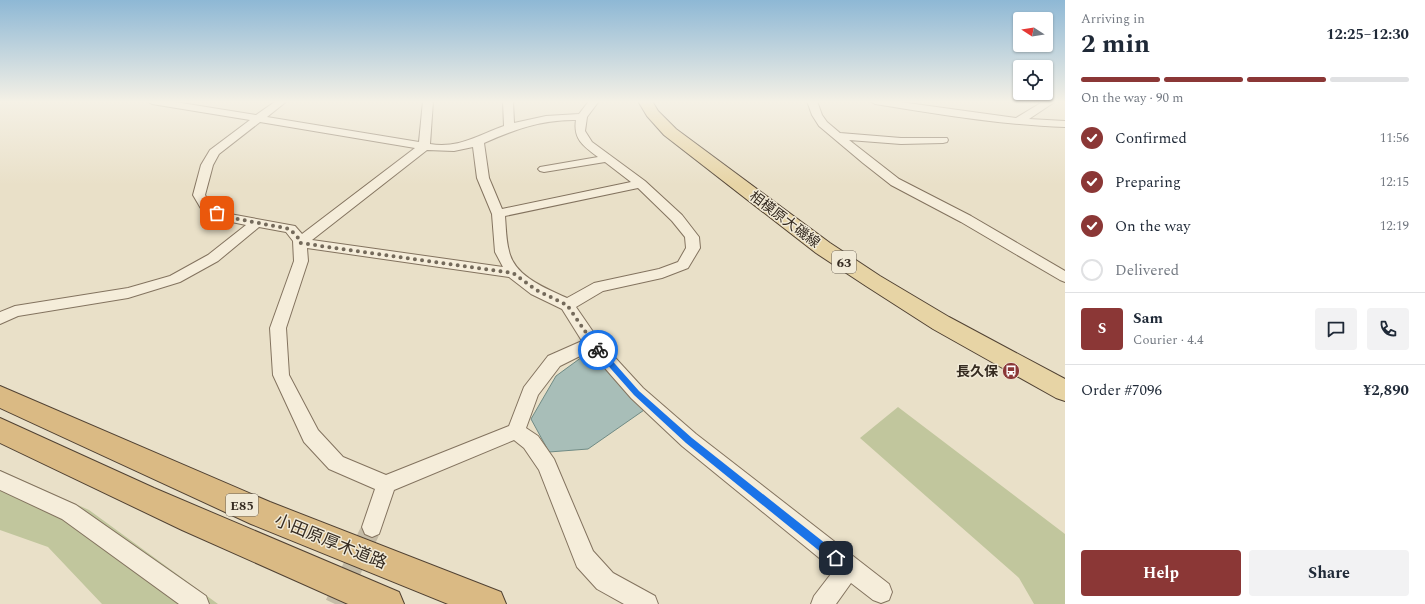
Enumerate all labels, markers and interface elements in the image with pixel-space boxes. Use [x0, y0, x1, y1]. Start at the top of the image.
text: Arriving in [1081, 9, 1145, 29]
north arrow [1013, 12, 1053, 52]
map controls [1013, 12, 1053, 100]
text: 12:25–12:30 [1326, 23, 1409, 46]
text: 2 min [1081, 24, 1150, 64]
button: locate [1013, 60, 1053, 100]
text: On the way · 90 m [1081, 88, 1184, 108]
icon: check [1081, 127, 1103, 149]
text: Confirmed [1115, 127, 1187, 150]
text: 11:56 [1380, 128, 1409, 148]
icon: check [1081, 171, 1103, 193]
text: Preparing [1115, 171, 1181, 194]
text: 12:15 [1380, 172, 1409, 192]
street label: 相模原大磯線 [745, 186, 825, 253]
pin [200, 196, 234, 230]
icon: bag [206, 202, 228, 224]
icon: check [1081, 215, 1103, 237]
text: On the way [1115, 215, 1190, 238]
text: 12:19 [1380, 216, 1409, 236]
road number: 63 [832, 251, 856, 273]
text: Delivered [1115, 259, 1179, 282]
text: Sam [1133, 307, 1163, 330]
button: chat [1315, 308, 1357, 350]
button: phone [1367, 308, 1409, 350]
text: S [1098, 317, 1106, 340]
courier [578, 330, 618, 370]
text: Courier · 4.4 [1133, 330, 1203, 350]
icon: bike [587, 339, 609, 361]
place label: 長久保 [956, 361, 998, 382]
bus stop icon: 長久保 [1001, 361, 1021, 381]
text: Order #7096 [1081, 379, 1162, 402]
text: ¥2,890 [1363, 379, 1409, 402]
road number: E85 [226, 494, 258, 516]
street label: 小田原厚木道路 [271, 508, 391, 576]
pin [819, 541, 853, 575]
icon: home [825, 547, 847, 569]
button: Help [1081, 550, 1241, 596]
button: Share [1249, 550, 1409, 596]

